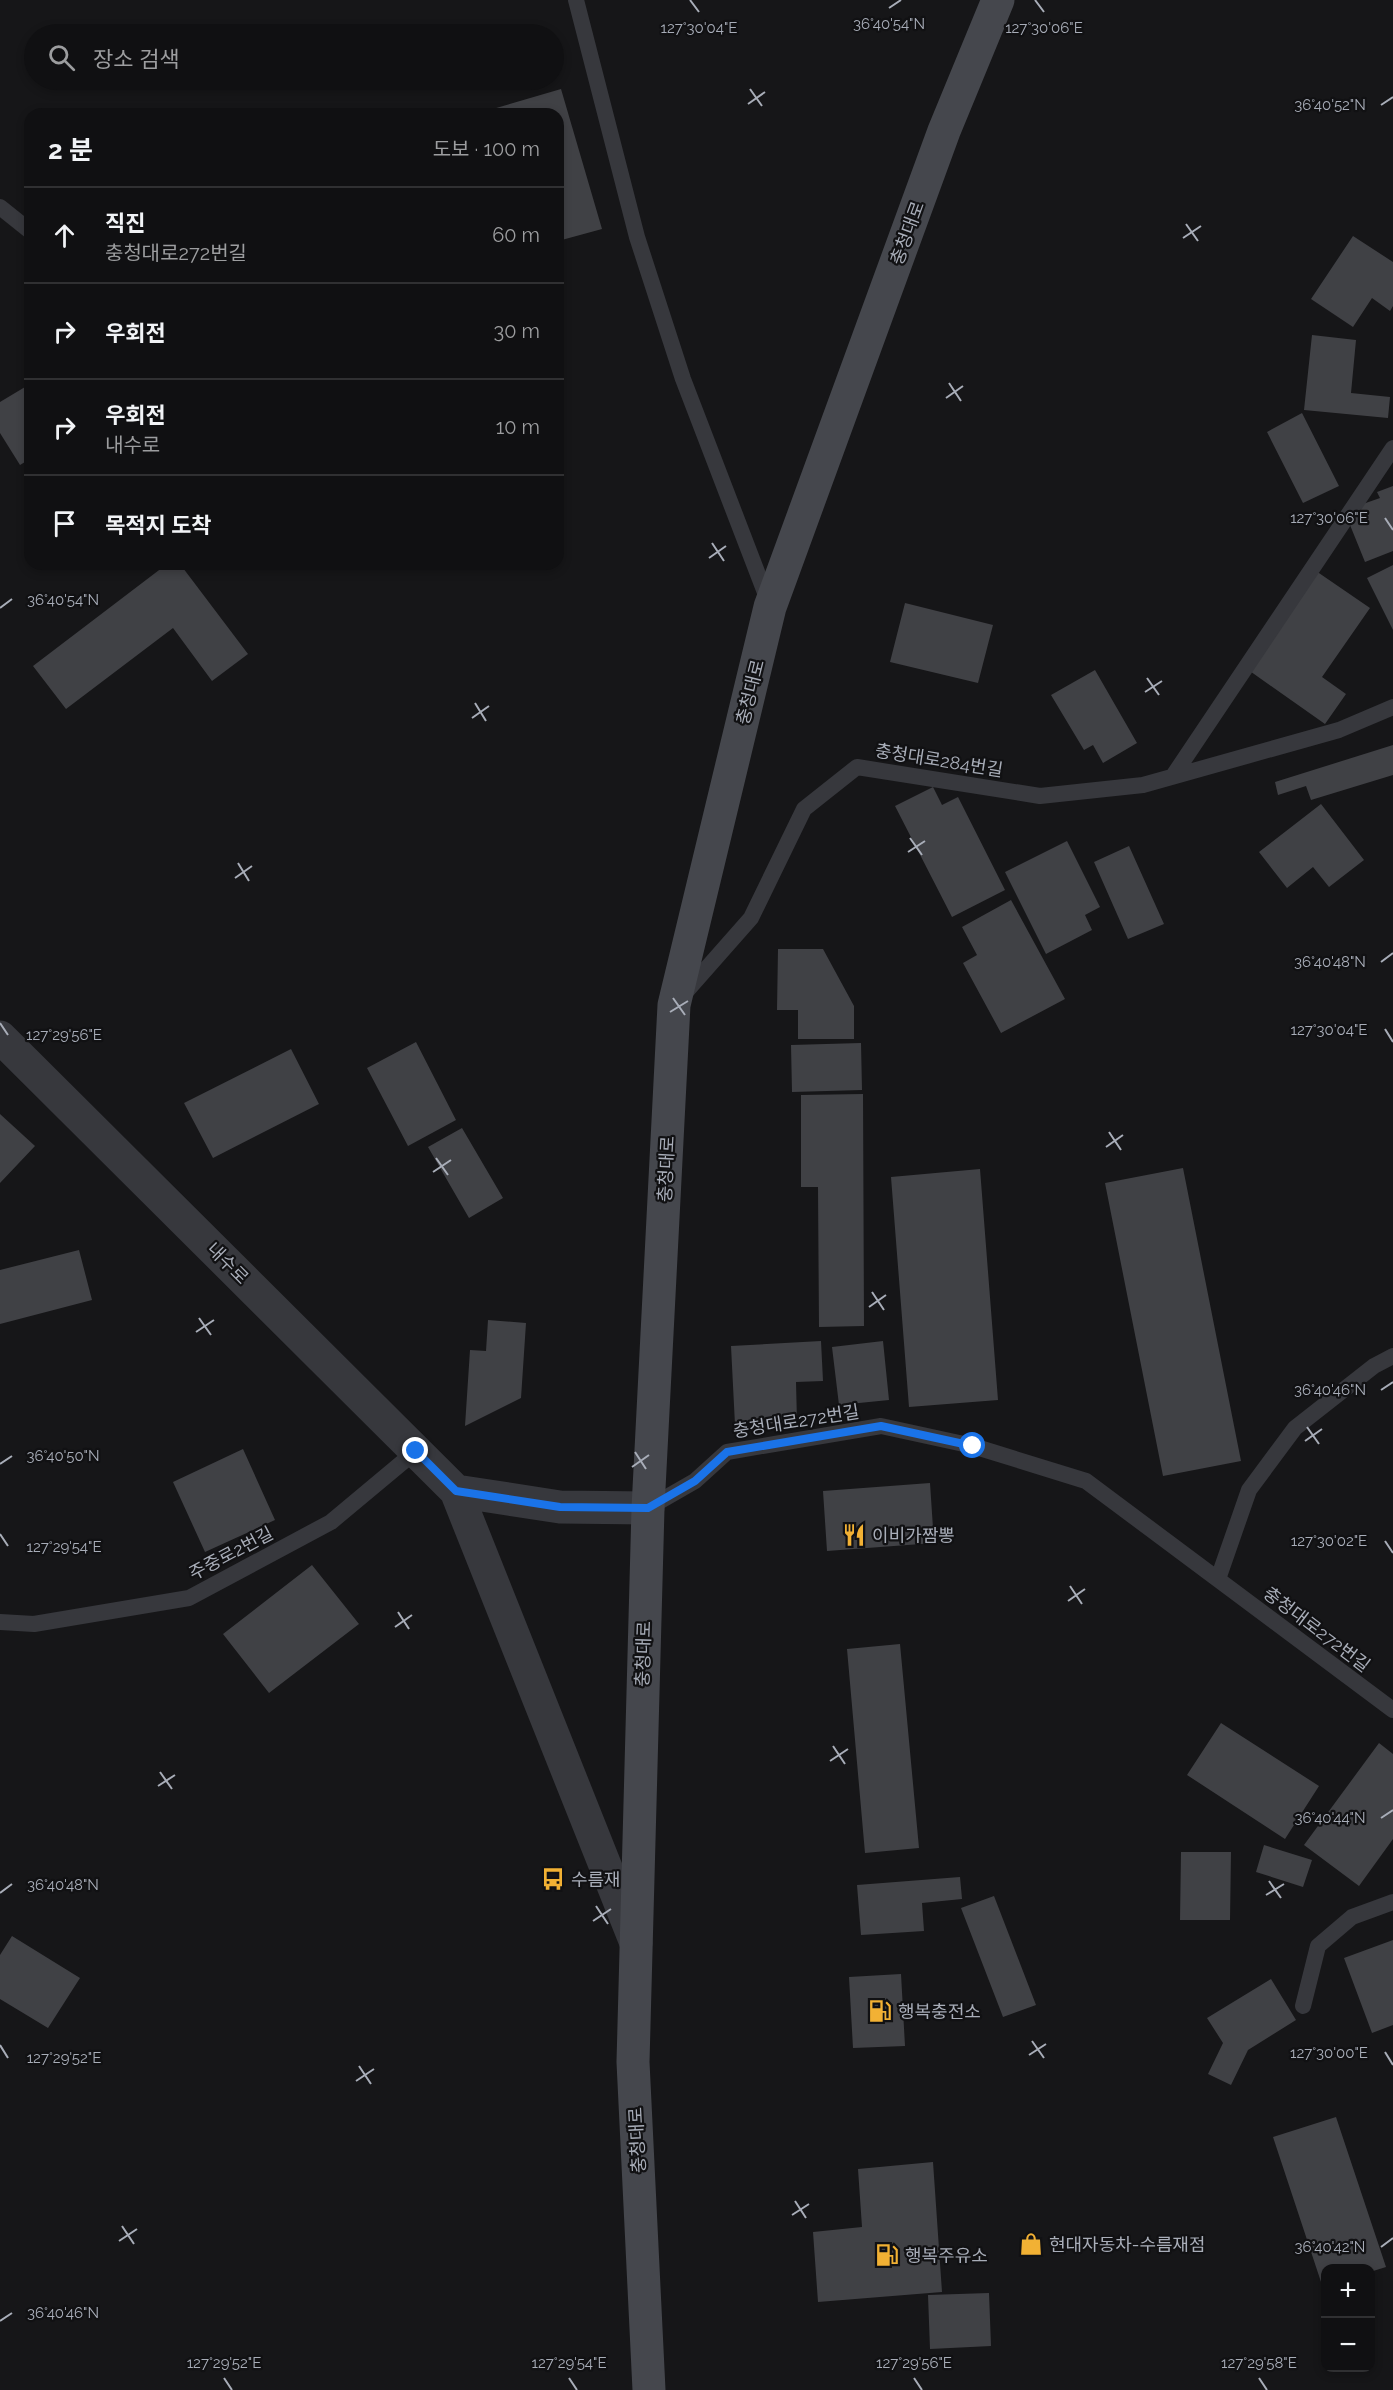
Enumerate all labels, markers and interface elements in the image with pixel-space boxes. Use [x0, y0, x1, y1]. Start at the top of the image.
text: 36°40'54"N [853, 15, 925, 33]
text: 127°30'04"E [661, 19, 737, 37]
text: 127°30'06"E [1005, 19, 1083, 37]
search box [24, 24, 564, 90]
icon: search [45, 41, 78, 74]
text: 장소 검색 [93, 46, 180, 72]
text: 36°40'52"N [1294, 96, 1366, 114]
text: 2 분 [48, 135, 93, 165]
text: 도보 · 100 m [433, 137, 540, 161]
street label: 충청대로 [886, 198, 928, 268]
text: 직진 [105, 210, 145, 236]
icon: ahead [48, 219, 81, 252]
text: 60 m [492, 223, 540, 247]
text: 충청대로272번길 [105, 241, 247, 265]
icon: right [48, 315, 81, 348]
text: 30 m [494, 319, 540, 343]
text: 우회전 [105, 320, 166, 346]
text: 우회전 [105, 402, 166, 428]
icon: right [48, 411, 81, 444]
text: 10 m [496, 415, 540, 439]
text: 내수로 [105, 433, 160, 457]
icon: arrive [48, 507, 81, 540]
text: 127°30'06"E [1290, 509, 1368, 527]
text: 목적지 도착 [105, 512, 211, 538]
text: 36°40'54"N [27, 591, 99, 609]
street label: 충청대로 [732, 657, 768, 727]
street label: 충청대로284번길 [874, 740, 1004, 780]
text: 36°40'48"N [1294, 953, 1366, 971]
text: 127°30'04"E [1291, 1021, 1367, 1039]
text: 127°29'56"E [26, 1026, 102, 1044]
street label: 충청대로 [654, 1135, 678, 1203]
street label: 내수로 [203, 1238, 253, 1288]
text: 36°40'46"N [1294, 1381, 1366, 1399]
street label: 충청대로272번길 [731, 1401, 861, 1441]
route start [959, 1432, 985, 1458]
route end [402, 1437, 428, 1463]
text: 36°40'50"N [27, 1447, 100, 1465]
street label: 주중로2번길 [185, 1522, 277, 1584]
restaurant icon: 이비가짬뽕 [841, 1522, 867, 1548]
place label: 이비가짬뽕 [872, 1525, 955, 1546]
text: 127°30'02"E [1291, 1532, 1367, 1550]
text: 127°29'54"E [26, 1538, 102, 1556]
street label: 충청대로272번길 [1260, 1582, 1374, 1676]
street label: 충청대로 [631, 1621, 655, 1687]
text: 36°40'44"N [1294, 1809, 1366, 1827]
bus stop icon: 수름재 [540, 1866, 566, 1892]
place label: 수름재 [571, 1869, 621, 1890]
text: 36°40'48"N [27, 1876, 99, 1894]
fuel station icon: 행복충전소 [867, 1998, 893, 2024]
place label: 행복충전소 [898, 2001, 981, 2022]
text: 127°30'00"E [1290, 2044, 1368, 2062]
text: 127°29'52"E [27, 2049, 101, 2067]
street label: 충청대로 [625, 2106, 649, 2174]
shop icon: 현대자동차-수름재점 [1018, 2231, 1044, 2257]
place label: 현대자동차-수름재점 [1049, 2234, 1206, 2255]
text: 36°40'42"N [1295, 2238, 1365, 2256]
fuel station icon: 행복주유소 [874, 2242, 900, 2268]
place label: 행복주유소 [905, 2245, 988, 2266]
map controls [1321, 2264, 1375, 2372]
button: + [1321, 2264, 1375, 2318]
text: 36°40'46"N [27, 2304, 99, 2322]
button: − [1321, 2318, 1375, 2372]
text: 127°29'52"E [187, 2354, 261, 2372]
text: 127°29'54"E [531, 2354, 607, 2372]
text: 127°29'56"E [876, 2354, 952, 2372]
text: 127°29'58"E [1221, 2354, 1297, 2372]

